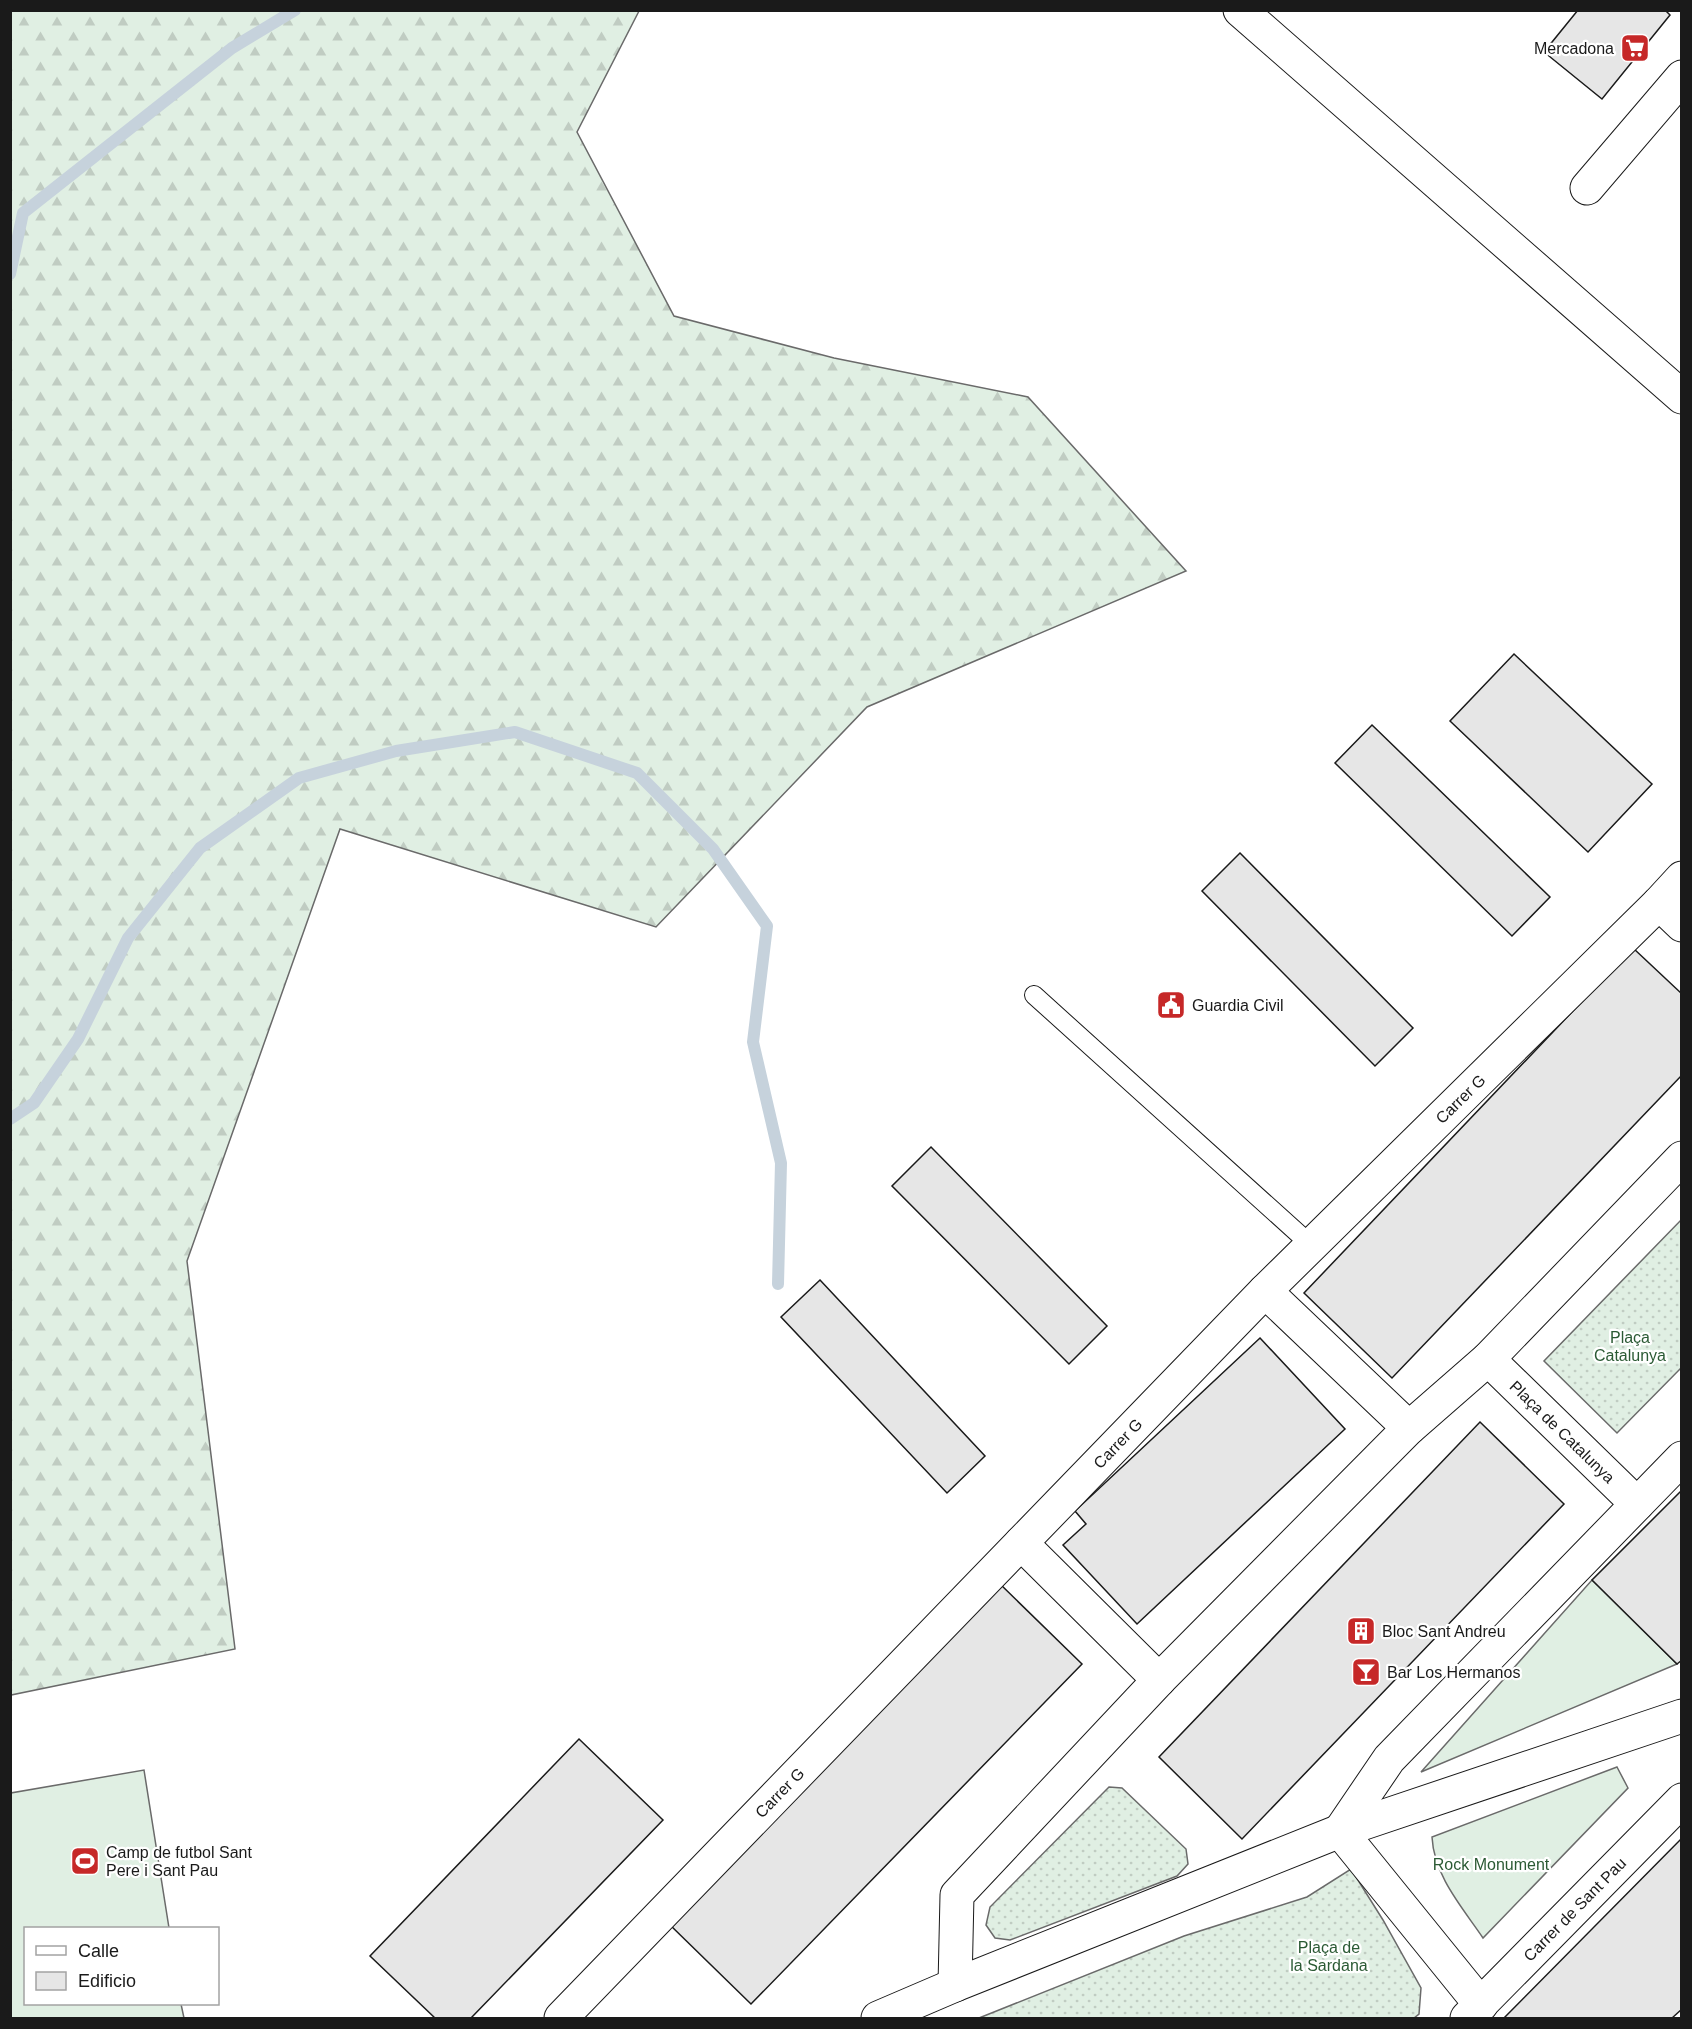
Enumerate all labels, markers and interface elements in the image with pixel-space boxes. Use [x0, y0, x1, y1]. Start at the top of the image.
supermarket icon: Mercadona [1619, 32, 1651, 64]
place label: Mercadona [1534, 40, 1614, 57]
public building icon: Guardia Civil [1155, 989, 1187, 1021]
place label: Guardia Civil [1192, 997, 1284, 1014]
street label: Carrer G [1432, 1071, 1488, 1127]
park label: Plaça Catalunya [1594, 1329, 1666, 1364]
street label: Plaça de Catalunya [1507, 1377, 1618, 1486]
street label: Carrer G [1090, 1415, 1145, 1472]
building icon: Bloc Sant Andreu [1345, 1615, 1377, 1647]
place label: Bloc Sant Andreu [1382, 1623, 1506, 1640]
bar icon: Bar Los Hermanos [1350, 1656, 1382, 1688]
place label: Bar Los Hermanos [1387, 1664, 1520, 1681]
street label: Carrer G [752, 1764, 807, 1821]
place label: Camp de futbol Sant Pere i Sant Pau [106, 1844, 252, 1879]
sports icon: Camp de futbol Sant Pere i Sant Pau [69, 1845, 101, 1877]
street label: Carrer de Sant Pau [1520, 1854, 1629, 1964]
park label: Rock Monument [1433, 1856, 1550, 1873]
legend [24, 1927, 219, 2005]
park label: Plaça de la Sardana [1290, 1939, 1368, 1974]
text: Calle [78, 1941, 119, 1961]
text: Edificio [78, 1971, 136, 1991]

